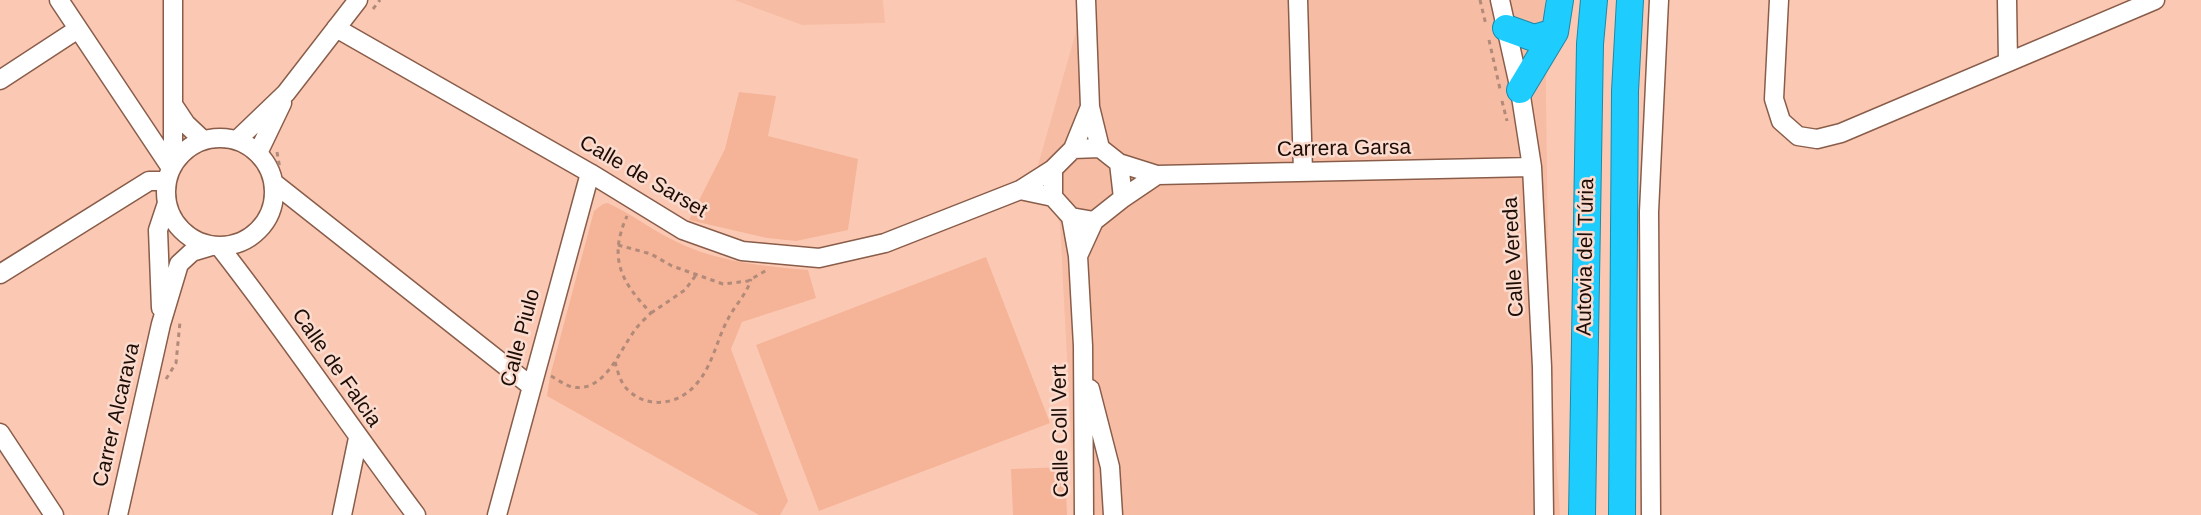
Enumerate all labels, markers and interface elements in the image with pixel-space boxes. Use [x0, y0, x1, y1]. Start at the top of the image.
street label: Calle de Sarset [575, 130, 711, 224]
street label: Carrera Garsa [1277, 135, 1411, 163]
street label: Autovia del Túria [1572, 178, 1600, 336]
street label: Calle Vereda [1498, 196, 1530, 318]
street label: Calle Piulo [496, 286, 546, 390]
street label: Calle de Falcia [286, 304, 386, 432]
street label: Carrer Alcarava [88, 341, 146, 489]
street label: Calle Coll Vert [1047, 364, 1075, 498]

